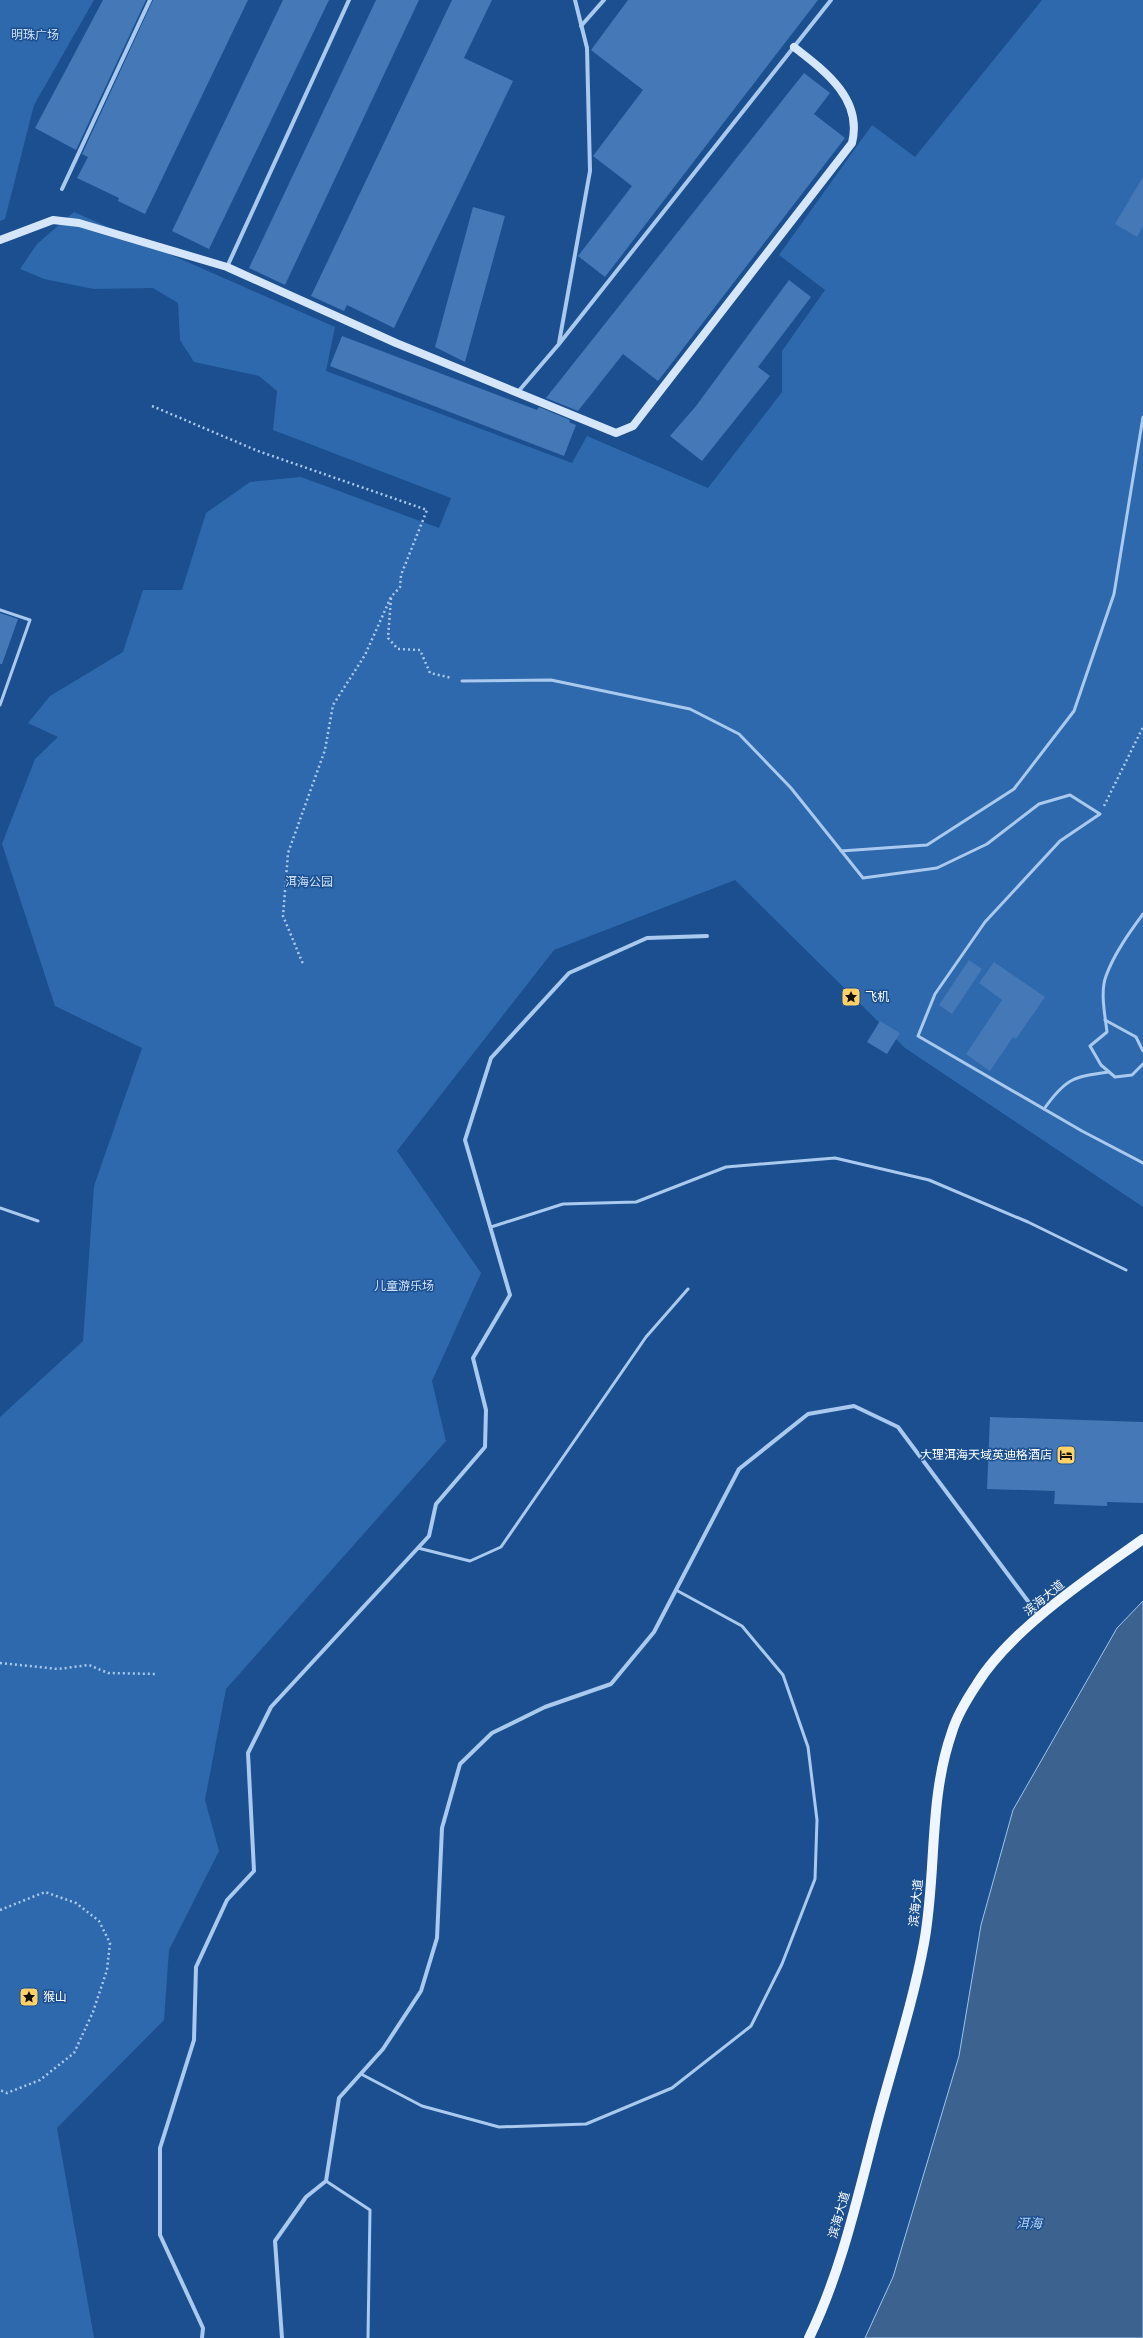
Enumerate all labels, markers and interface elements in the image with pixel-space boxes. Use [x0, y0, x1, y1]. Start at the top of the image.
park label: 明珠广场 [11, 28, 59, 41]
park label: 洱海公园 [285, 875, 333, 888]
place icon: 飞机 [840, 986, 862, 1008]
place label: 飞机 [865, 991, 889, 1003]
park label: 儿童游乐场 [374, 1279, 434, 1292]
hotel icon: 大理洱海天域英迪格酒店 [1055, 1444, 1077, 1466]
place label: 大理洱海天域英迪格酒店 [920, 1448, 1052, 1461]
street label: 滨海大道 [1021, 1577, 1066, 1618]
street label: 滨海大道 [907, 1878, 924, 1928]
place icon: 猴山 [18, 1986, 40, 2008]
place label: 猴山 [43, 1990, 67, 2003]
street label: 滨海大道 [826, 2190, 851, 2240]
water label: 洱海 [1016, 2217, 1044, 2231]

